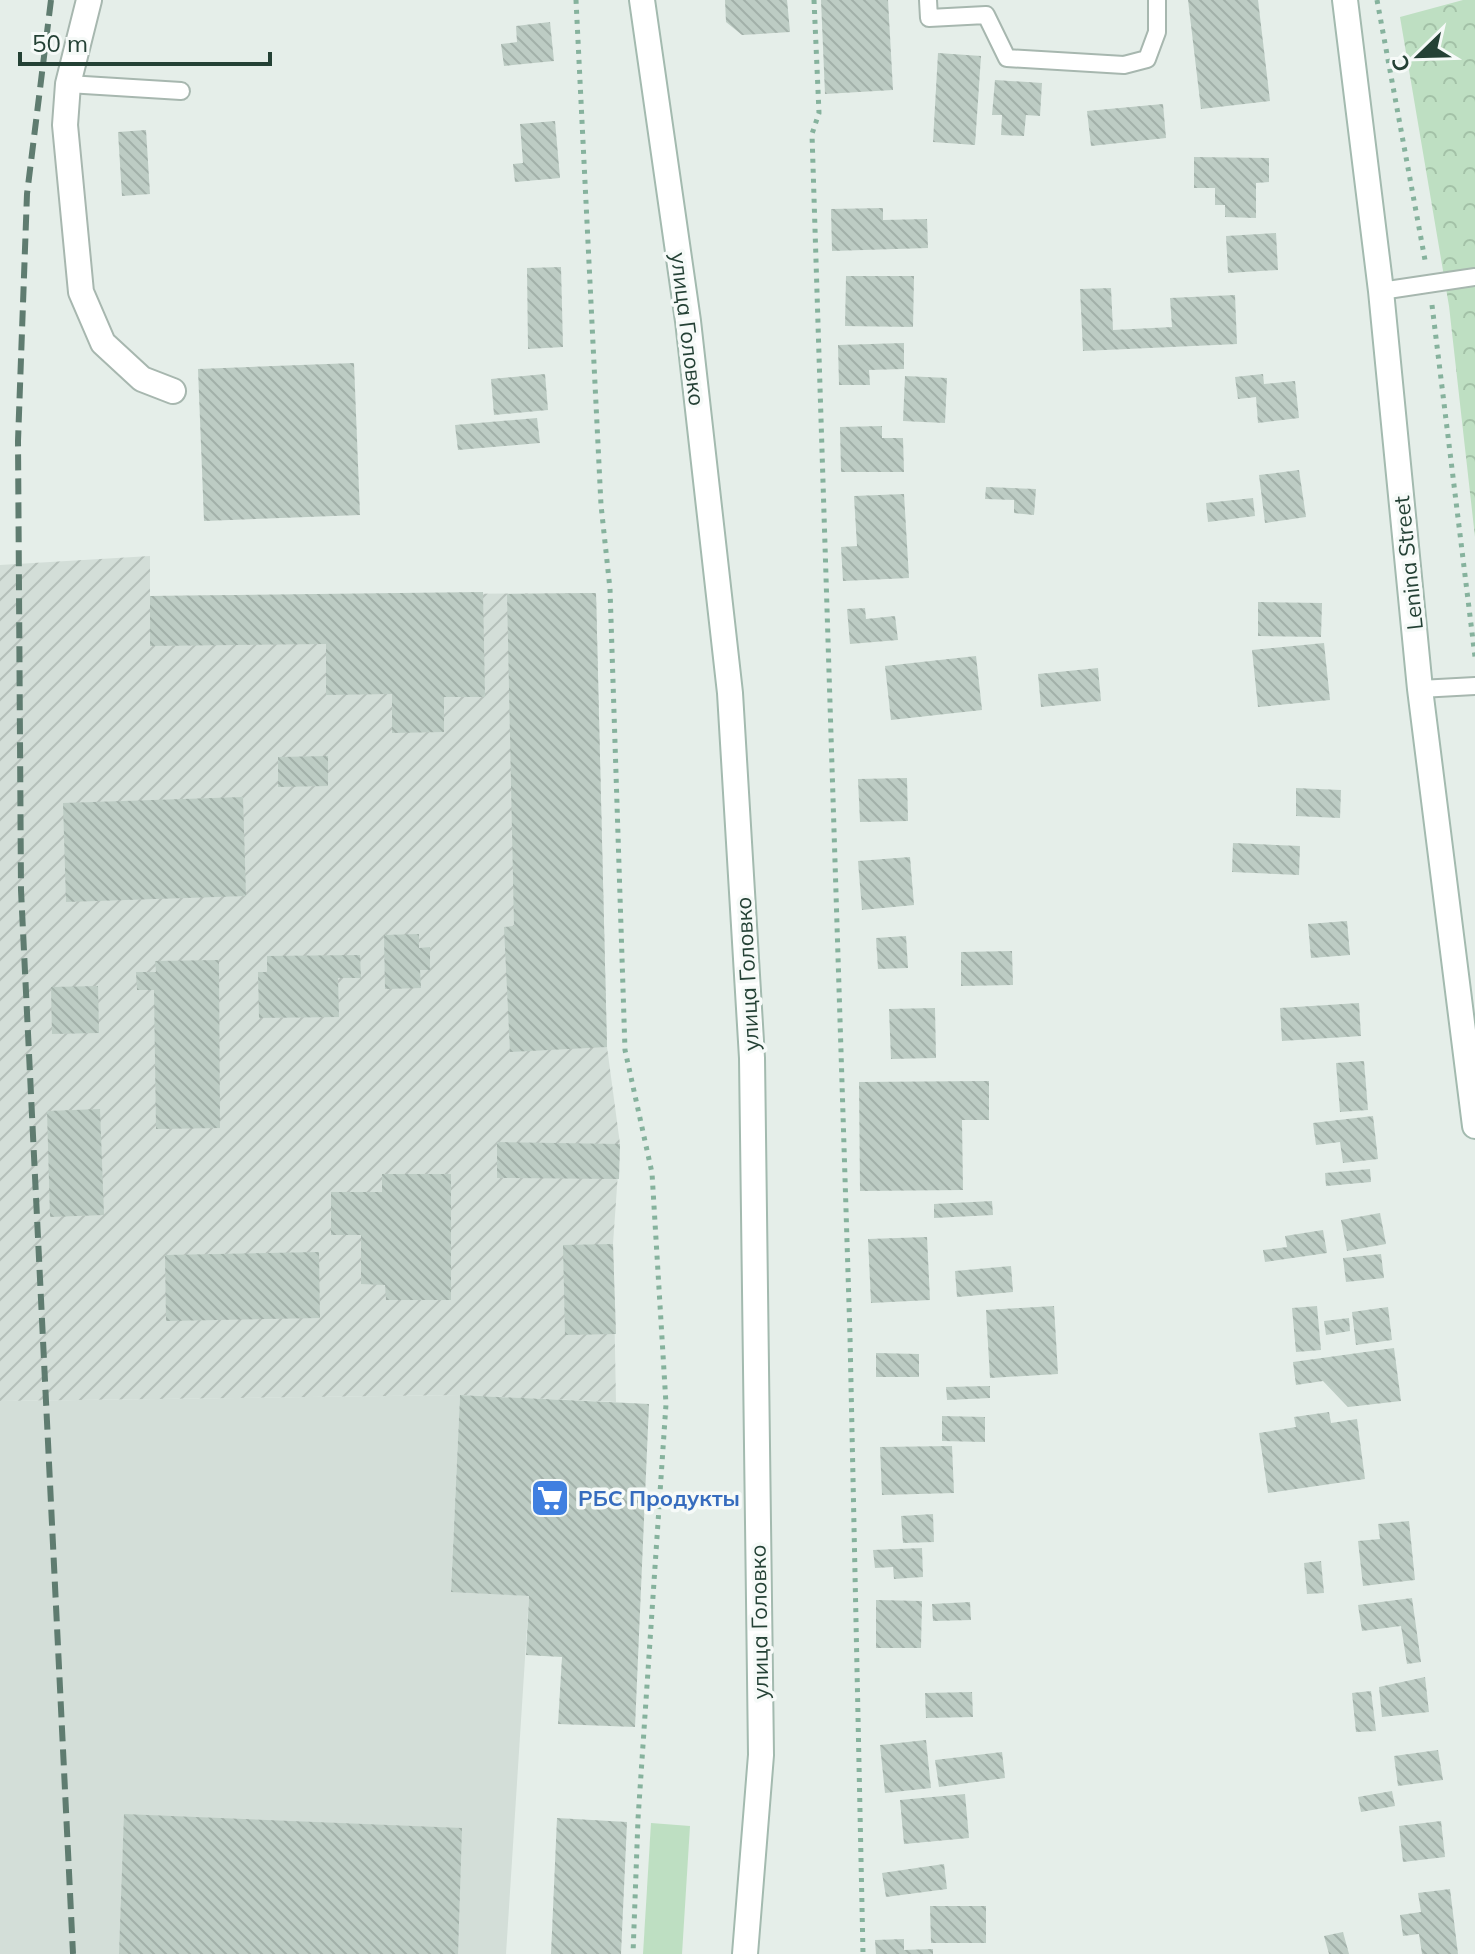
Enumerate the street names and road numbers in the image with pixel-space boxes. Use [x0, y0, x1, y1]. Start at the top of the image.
street label: улица Головко [665, 251, 711, 407]
street label: Lenina Street [1387, 494, 1429, 631]
street label: улица Головко [729, 896, 765, 1052]
street label: улица Головко [744, 1544, 774, 1700]

